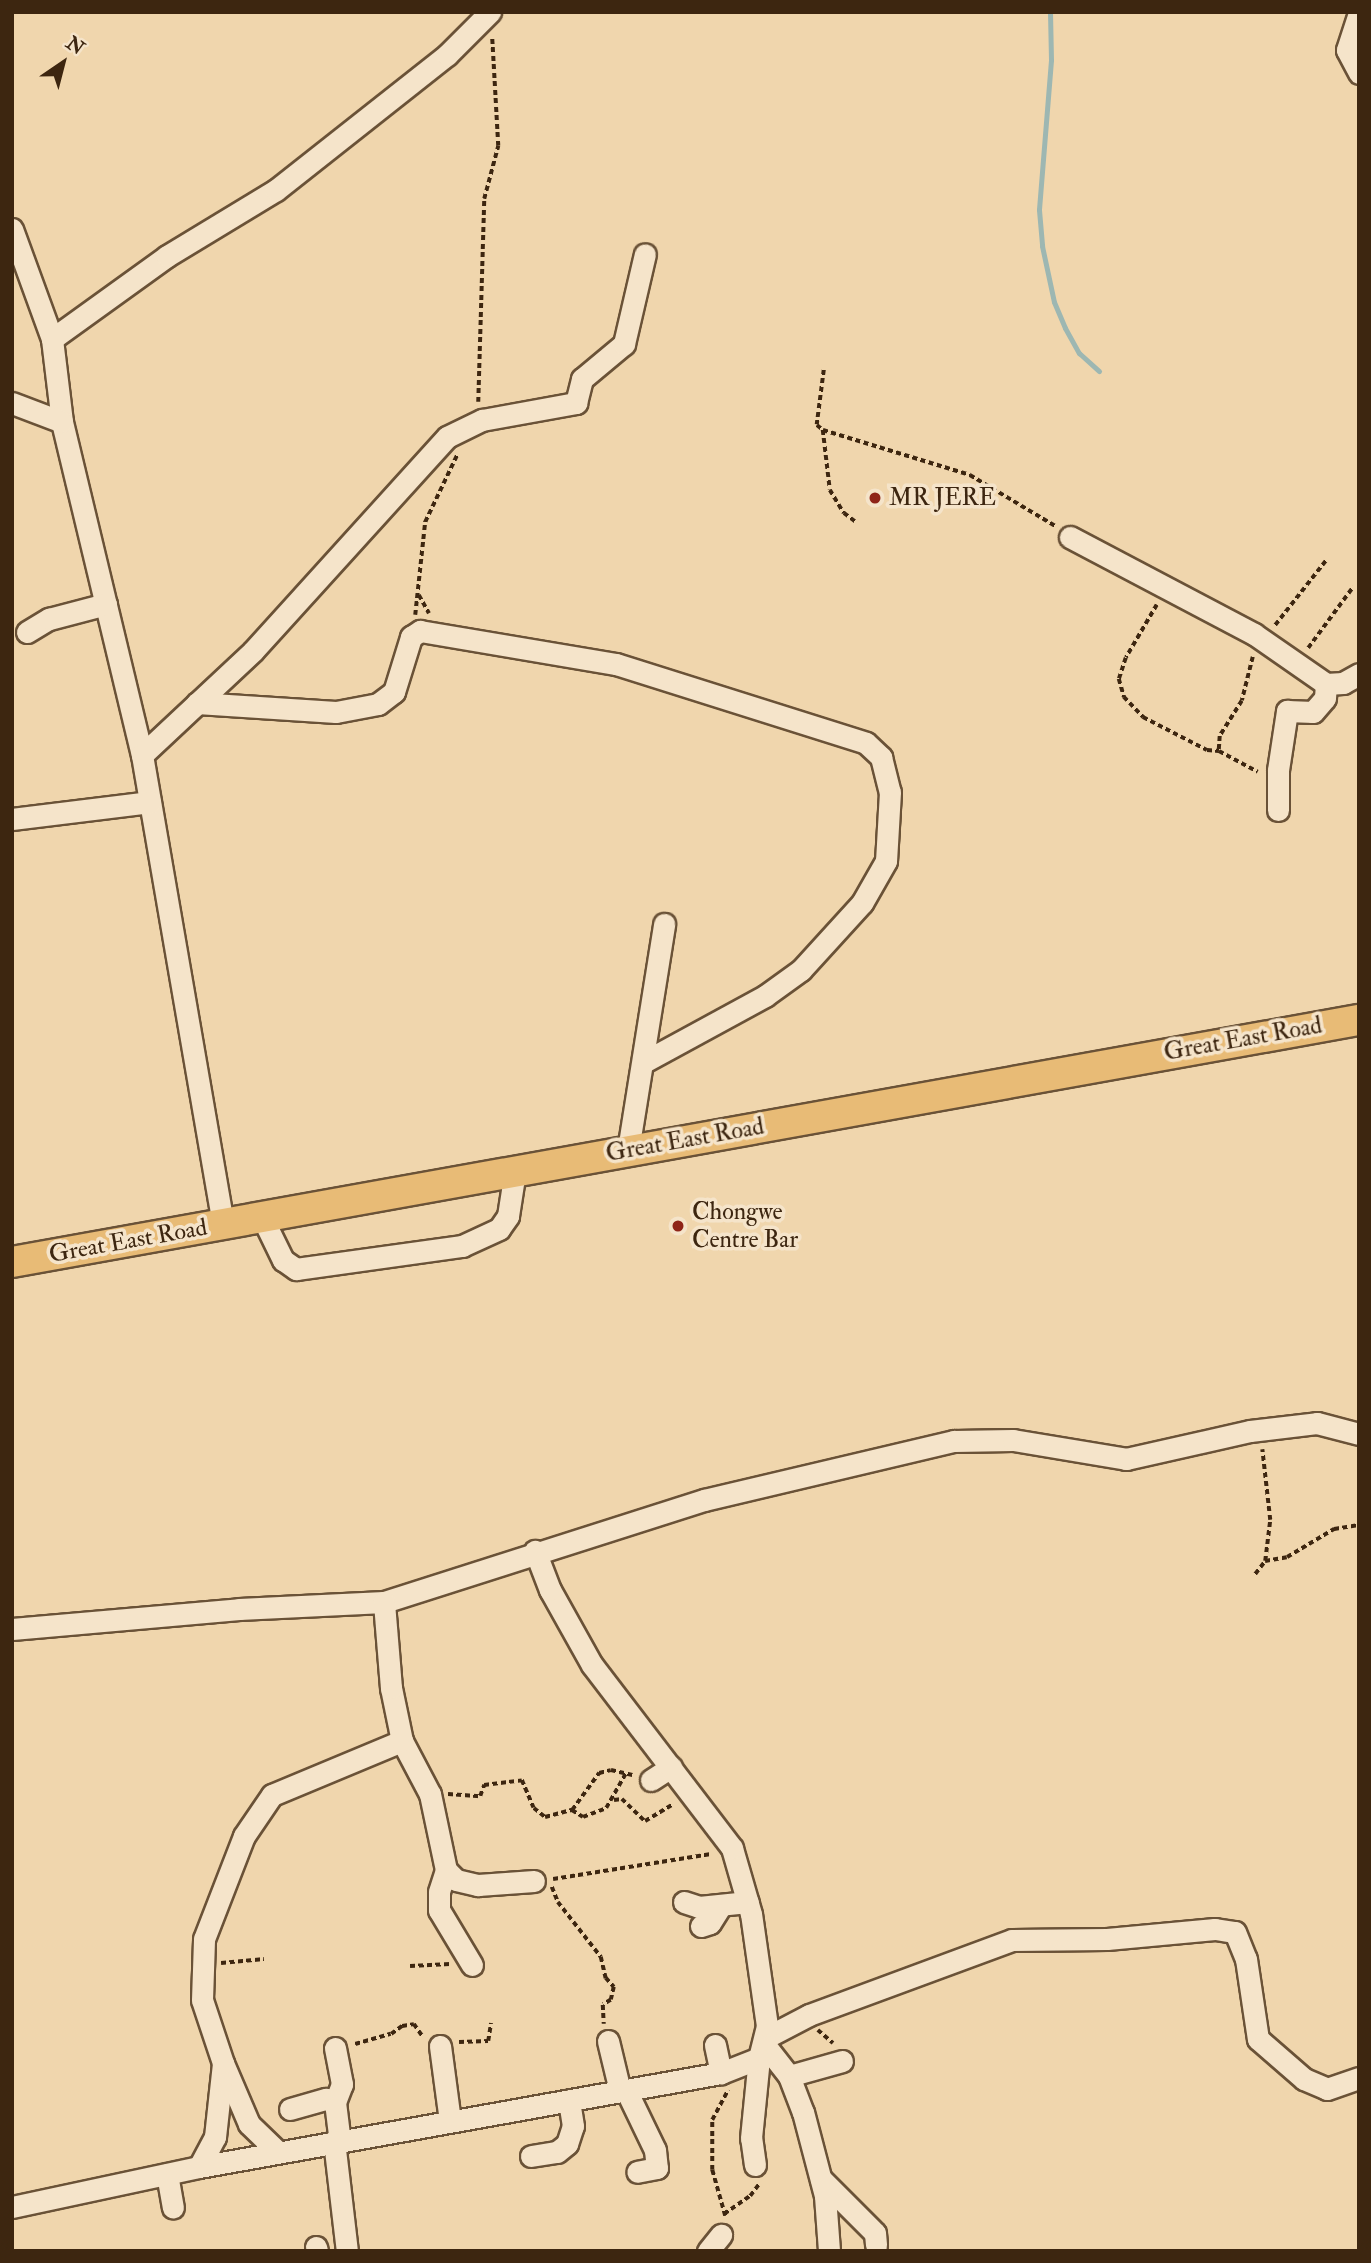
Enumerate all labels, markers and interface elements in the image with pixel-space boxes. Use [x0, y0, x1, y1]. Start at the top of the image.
north arrow [28, 28, 98, 98]
text: N [61, 31, 89, 61]
place label: MR JERE [889, 484, 996, 512]
marker: MR JERE [867, 490, 883, 506]
street label: Great East Road [1162, 1011, 1324, 1067]
street label: Great East Road [604, 1112, 766, 1168]
place label: Chongwe Centre Bar [692, 1198, 798, 1254]
street label: Great East Road [47, 1213, 209, 1269]
marker: Chongwe Centre Bar [670, 1218, 686, 1234]

